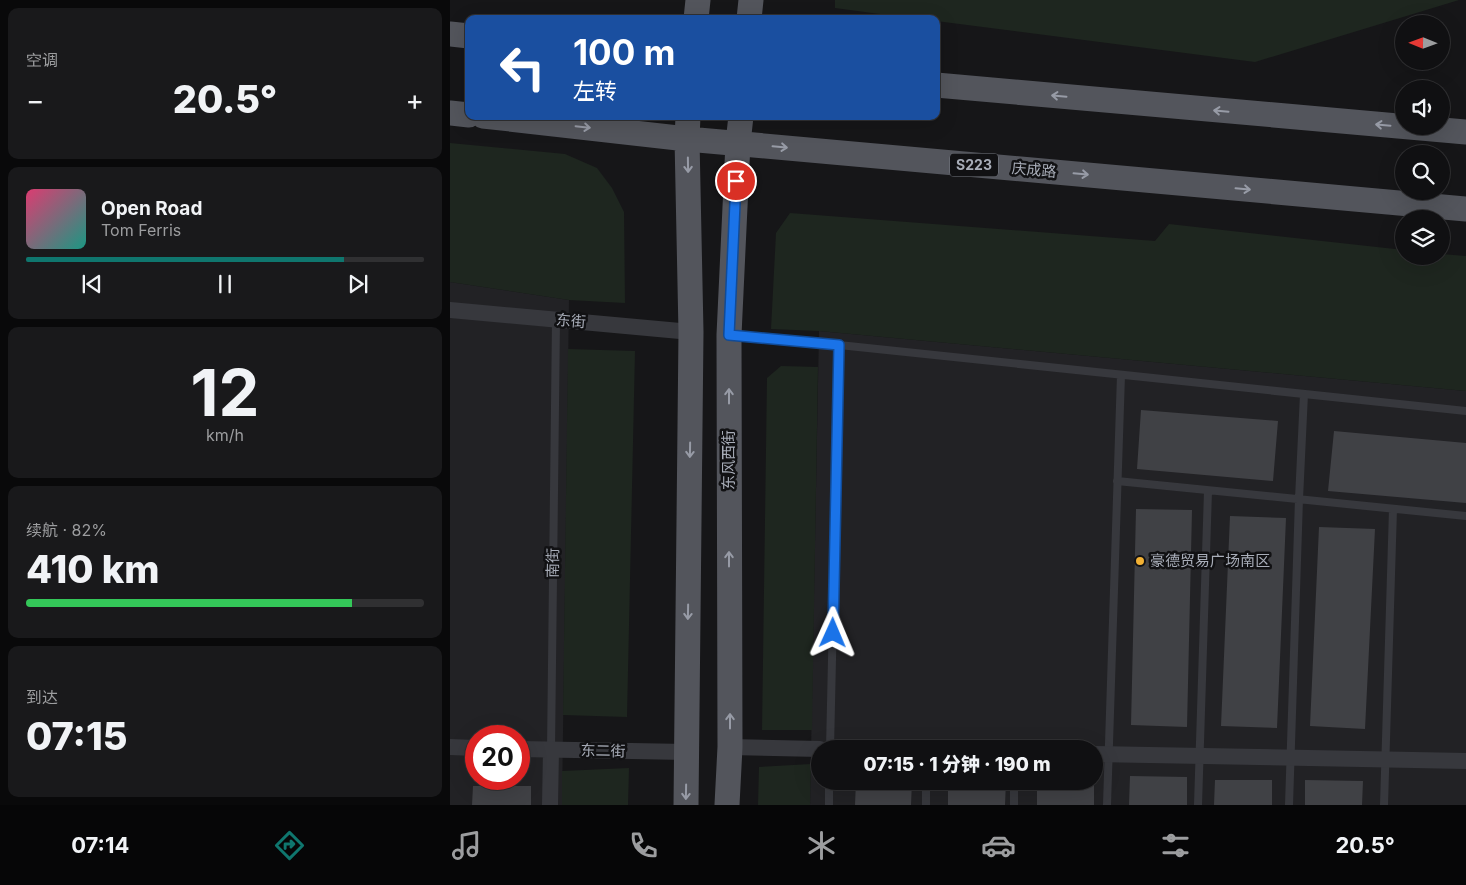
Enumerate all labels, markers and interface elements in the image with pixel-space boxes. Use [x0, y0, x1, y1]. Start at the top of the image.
north arrow [1395, 15, 1450, 70]
map controls [1395, 15, 1450, 265]
text: 100 m [573, 31, 676, 73]
icon: left [490, 35, 555, 100]
text: 空调 [26, 50, 58, 70]
text: 20.5° [173, 76, 277, 122]
text: 左转 [573, 78, 617, 104]
button: sound [1395, 80, 1450, 135]
text: − [26, 83, 45, 117]
text: + [405, 83, 424, 117]
one-way arrow [1051, 92, 1067, 101]
one-way arrow [1213, 106, 1229, 115]
one-way arrow [1375, 120, 1391, 130]
one-way arrow [575, 122, 591, 132]
one-way arrow [772, 142, 788, 152]
button: search [1395, 145, 1450, 200]
road number: S223 [950, 154, 998, 176]
one-way arrow [683, 156, 693, 173]
street label: 庆成路 [1011, 158, 1057, 181]
pin [715, 160, 757, 202]
icon: arrive [722, 167, 750, 195]
one-way arrow [1073, 169, 1089, 179]
one-way arrow [1235, 184, 1251, 194]
text: Open Road [101, 197, 202, 220]
button: layers [1395, 210, 1450, 265]
text: Tom Ferris [101, 220, 181, 240]
icon: previous [78, 270, 106, 298]
icon: pause [211, 270, 239, 298]
icon: next [344, 270, 372, 298]
street label: 东街 [555, 310, 587, 331]
text: 12 [191, 353, 259, 432]
one-way arrow [724, 389, 734, 405]
text: km/h [206, 425, 244, 445]
street label: 东风西街 [719, 430, 738, 490]
one-way arrow [685, 442, 695, 458]
text: 续航 · 82% [26, 520, 107, 540]
text: 410 km [26, 546, 160, 592]
street label: 南街 [543, 548, 562, 578]
one-way arrow [724, 551, 734, 568]
place label: 豪德贸易广场南区 [1150, 551, 1270, 570]
marker: 豪德贸易广场南区 [1134, 555, 1146, 567]
one-way arrow [683, 604, 693, 620]
position arrow [806, 606, 858, 658]
text: 到达 [26, 687, 58, 707]
text: 07:15 [26, 713, 128, 759]
one-way arrow [725, 714, 735, 730]
speed limit sign: 20 [465, 725, 530, 790]
street label: 东二街 [580, 741, 626, 760]
text: 07:15 · 1 分钟 · 190 m [863, 753, 1051, 776]
one-way arrow [681, 784, 691, 800]
icon: directions [272, 828, 307, 863]
icon: music [449, 828, 484, 863]
icon: phone [626, 828, 661, 863]
icon: climate [804, 828, 839, 863]
icon: car [981, 828, 1016, 863]
icon: filters [1158, 828, 1193, 863]
text: 07:14 [71, 832, 129, 858]
text: 20.5° [1336, 832, 1395, 858]

